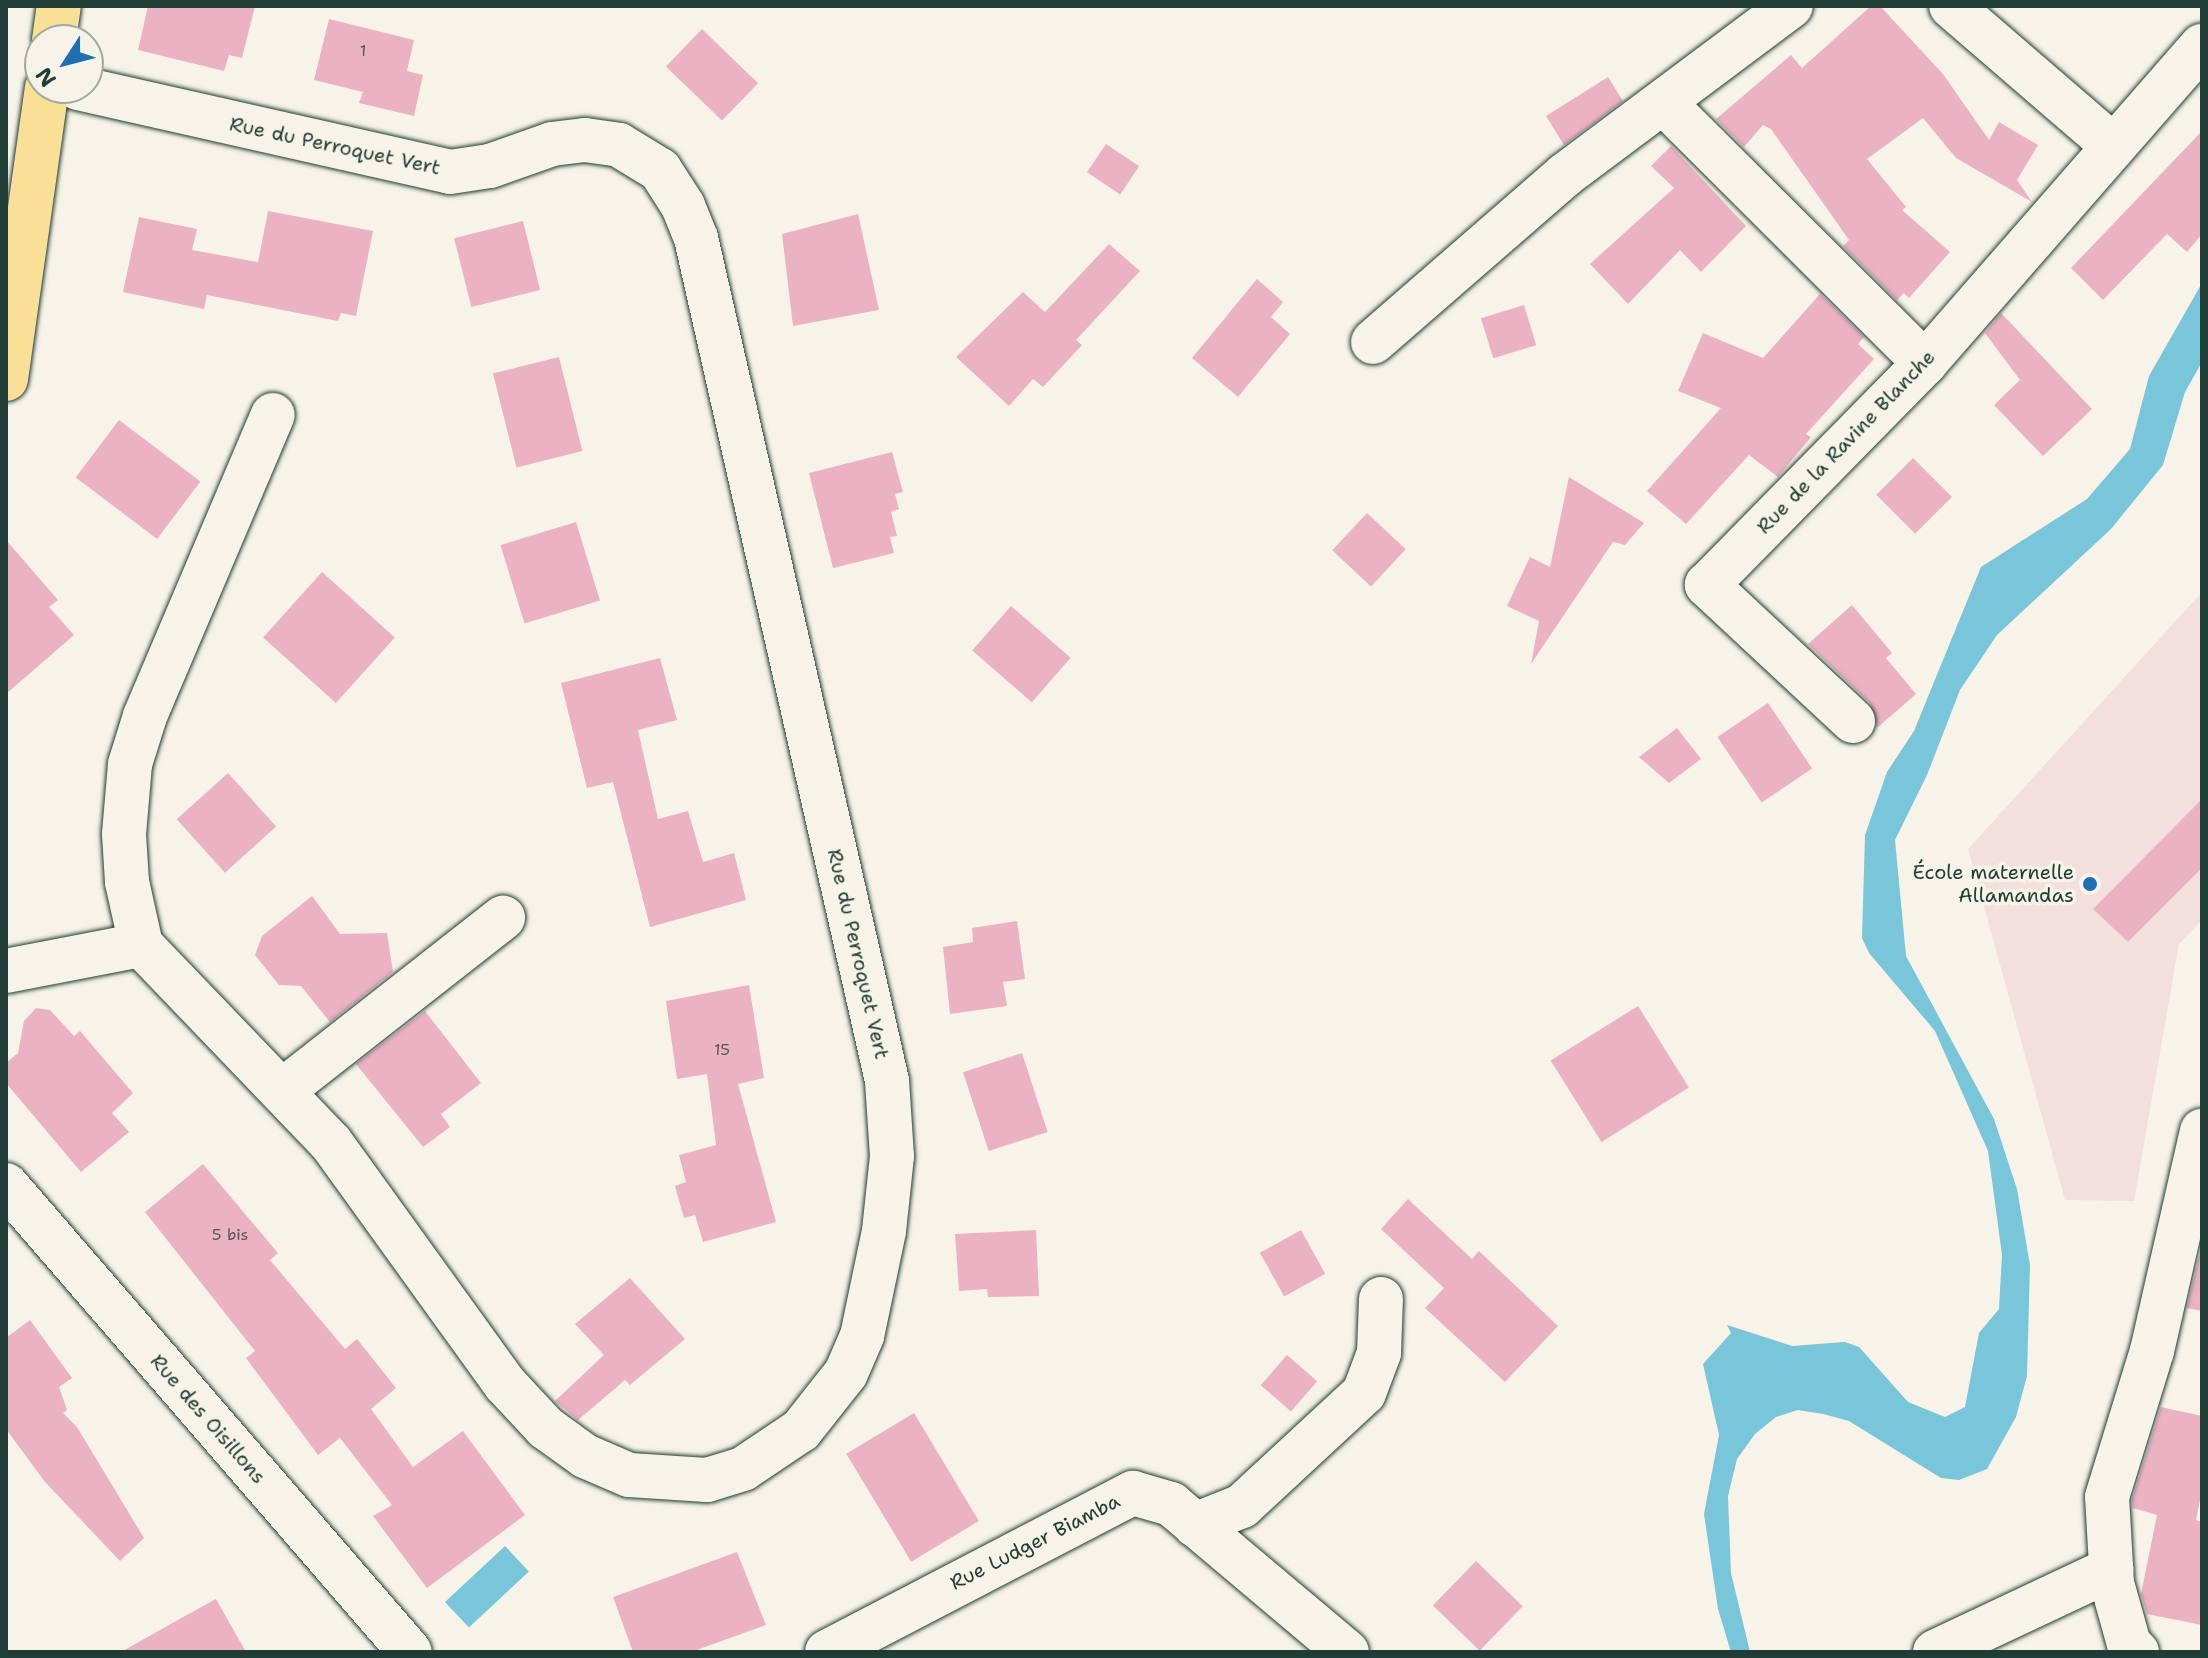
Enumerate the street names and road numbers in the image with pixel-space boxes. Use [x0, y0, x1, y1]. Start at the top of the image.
street label: Rue du Perroquet Vert [227, 112, 443, 180]
street label: Rue de la Ravine Blanche [1752, 345, 1940, 539]
street label: Rue du Perroquet Vert [822, 847, 894, 1061]
street label: Rue des Oisillons [145, 1349, 271, 1489]
street label: Rue Ludger Biamba [946, 1489, 1124, 1595]

